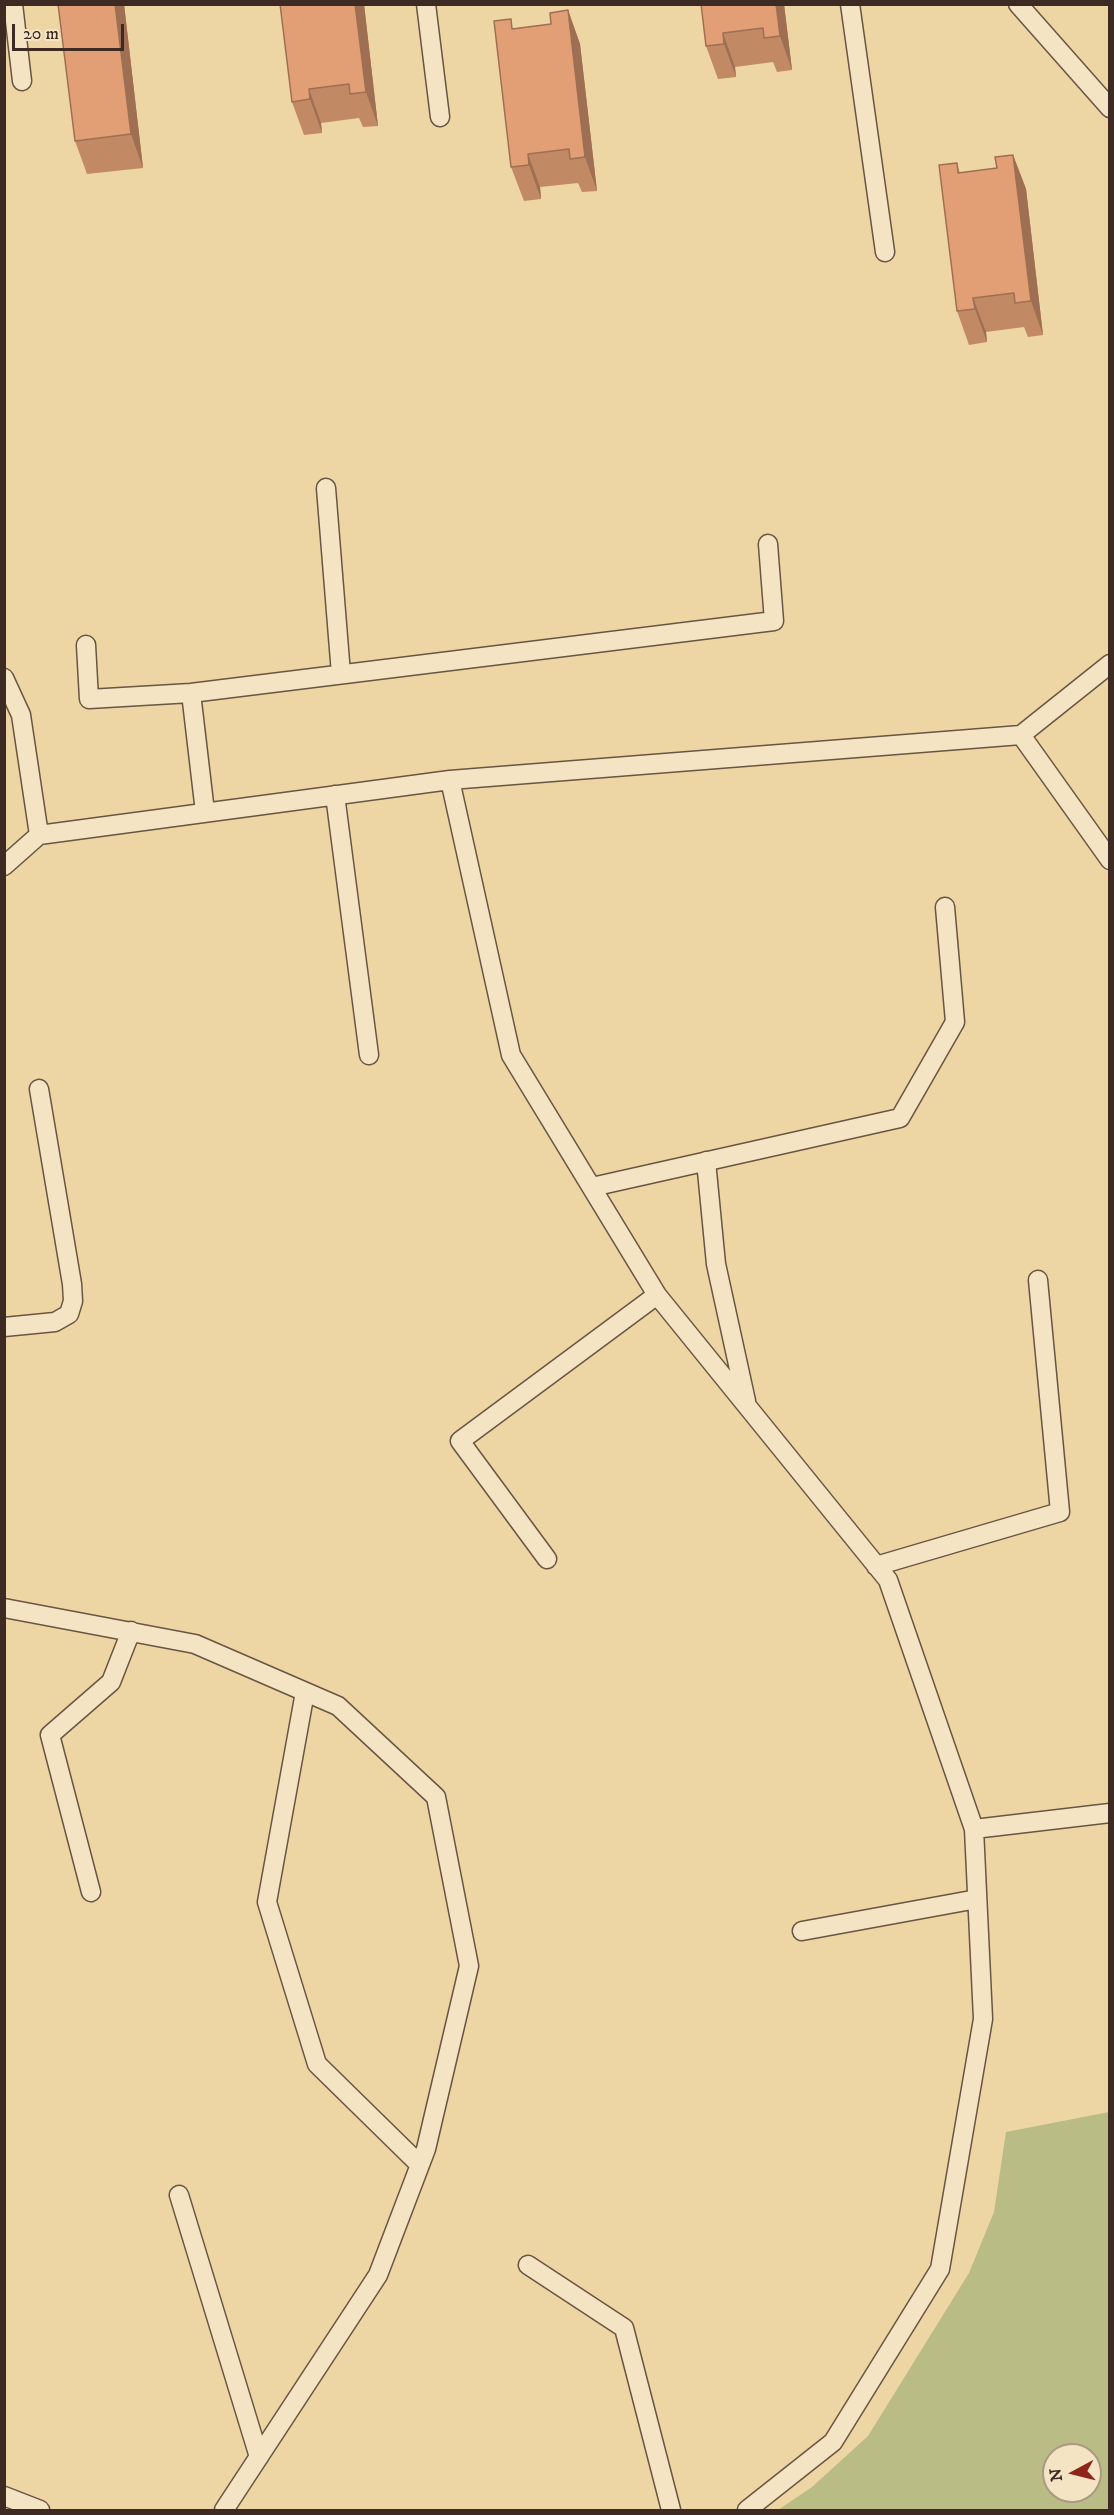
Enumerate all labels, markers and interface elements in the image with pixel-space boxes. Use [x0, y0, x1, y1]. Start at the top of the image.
scale bar [15, 12, 128, 50]
text: 20 m [23, 23, 59, 45]
north arrow [1042, 2443, 1102, 2503]
text: N [1045, 2467, 1067, 2483]

